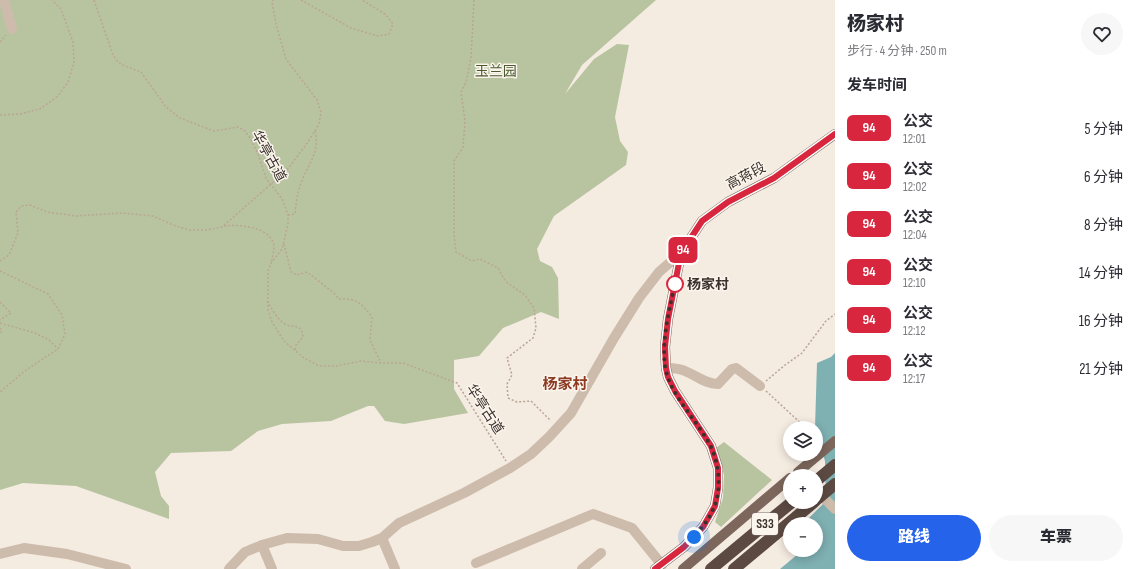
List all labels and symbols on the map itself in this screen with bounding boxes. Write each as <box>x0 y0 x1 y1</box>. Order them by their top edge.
park label: 玉兰园 <box>475 63 517 80</box>
street label: 华亭古道 <box>248 127 290 185</box>
street label: 高蒋段 <box>723 159 769 193</box>
line badge: 94 <box>665 237 701 263</box>
marker: 杨家村 <box>666 275 684 293</box>
place label: 杨家村 <box>687 276 729 293</box>
district label: 杨家村 <box>542 375 588 394</box>
street label: 华亭古道 <box>463 381 507 437</box>
road number: S33 <box>752 513 778 535</box>
your location <box>684 527 704 547</box>

